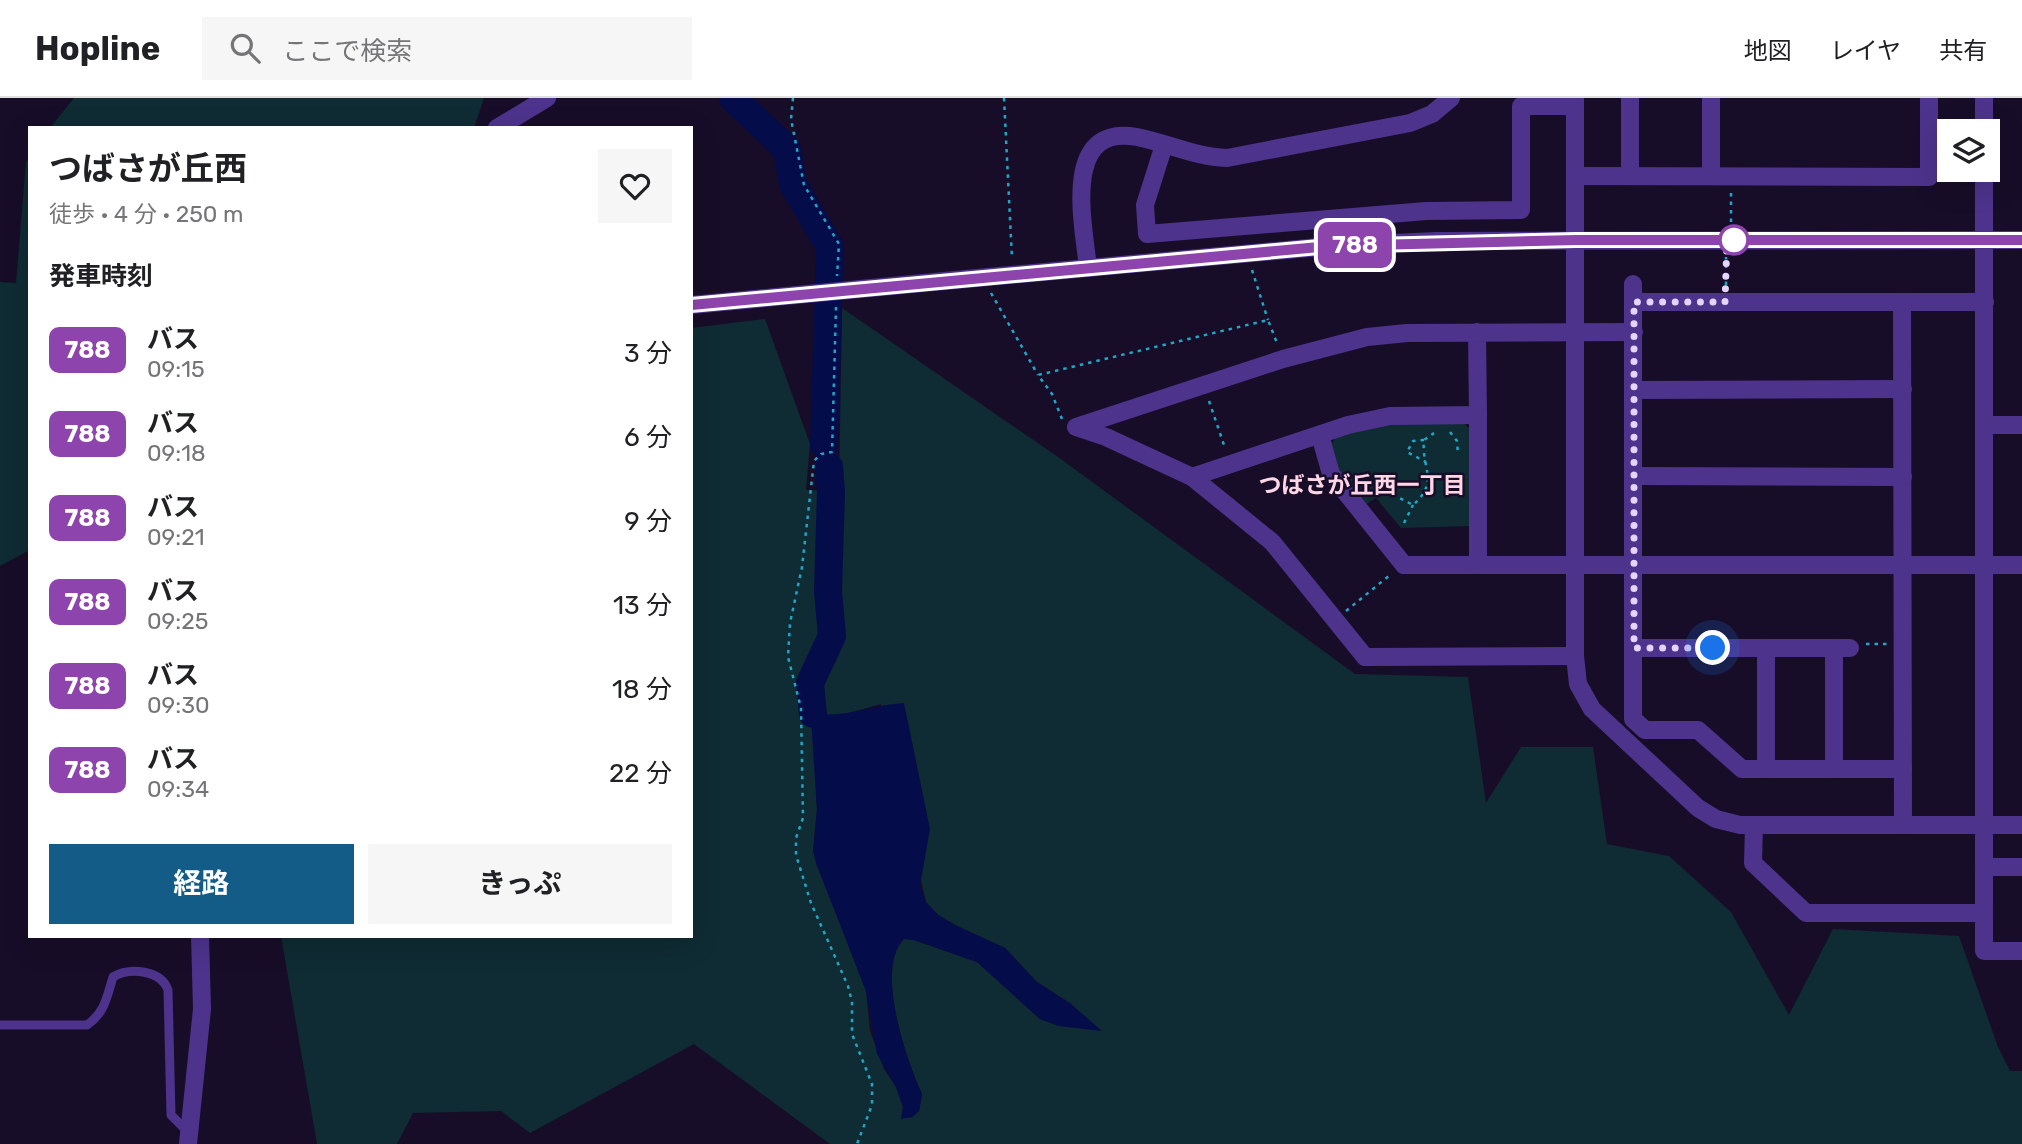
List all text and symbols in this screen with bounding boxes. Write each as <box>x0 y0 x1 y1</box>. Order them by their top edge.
search box <box>202 17 692 80</box>
text: Hopline <box>35 29 160 68</box>
icon: search <box>226 29 264 67</box>
text: ここで検索 <box>282 36 412 67</box>
text: 地図 <box>1744 37 1792 65</box>
text: レイヤ <box>1830 37 1901 65</box>
text: 共有 <box>1939 37 1987 65</box>
map controls <box>1937 119 2000 182</box>
button: layers <box>1937 119 2000 182</box>
text: つばさが丘西 <box>49 149 247 188</box>
button: heart <box>598 149 672 223</box>
text: 徒歩 · 4 分 · 250 m <box>49 200 244 228</box>
line badge: 788 <box>1315 222 1395 268</box>
unlabelled marker <box>1719 225 1749 255</box>
text: 788 <box>1332 231 1378 259</box>
text: 発車時刻 <box>49 261 153 292</box>
text: バス <box>147 324 199 355</box>
text: 788 <box>64 336 111 364</box>
text: 3 分 <box>624 338 672 369</box>
text: 09:15 <box>147 355 205 383</box>
text: バス <box>147 408 199 439</box>
text: 788 <box>64 420 111 448</box>
text: 6 分 <box>624 422 672 453</box>
text: 09:18 <box>147 439 206 467</box>
district label: つばさが丘西一丁目 <box>1259 471 1466 499</box>
text: バス <box>147 492 199 523</box>
text: 788 <box>64 504 111 532</box>
text: 9 分 <box>624 506 672 537</box>
text: 09:21 <box>147 523 204 551</box>
text: バス <box>147 576 199 607</box>
text: 788 <box>64 588 111 616</box>
text: 13 分 <box>613 590 672 621</box>
text: 09:25 <box>147 607 208 635</box>
your location <box>1695 630 1730 665</box>
text: バス <box>147 660 199 691</box>
text: 788 <box>64 672 111 700</box>
text: 18 分 <box>612 674 672 705</box>
text: 09:30 <box>147 691 210 719</box>
text: バス <box>147 744 199 775</box>
text: 788 <box>64 756 111 784</box>
text: 22 分 <box>609 758 672 789</box>
text: 09:34 <box>147 775 209 803</box>
button: 経路 <box>49 844 354 924</box>
button: きっぷ <box>368 844 672 924</box>

